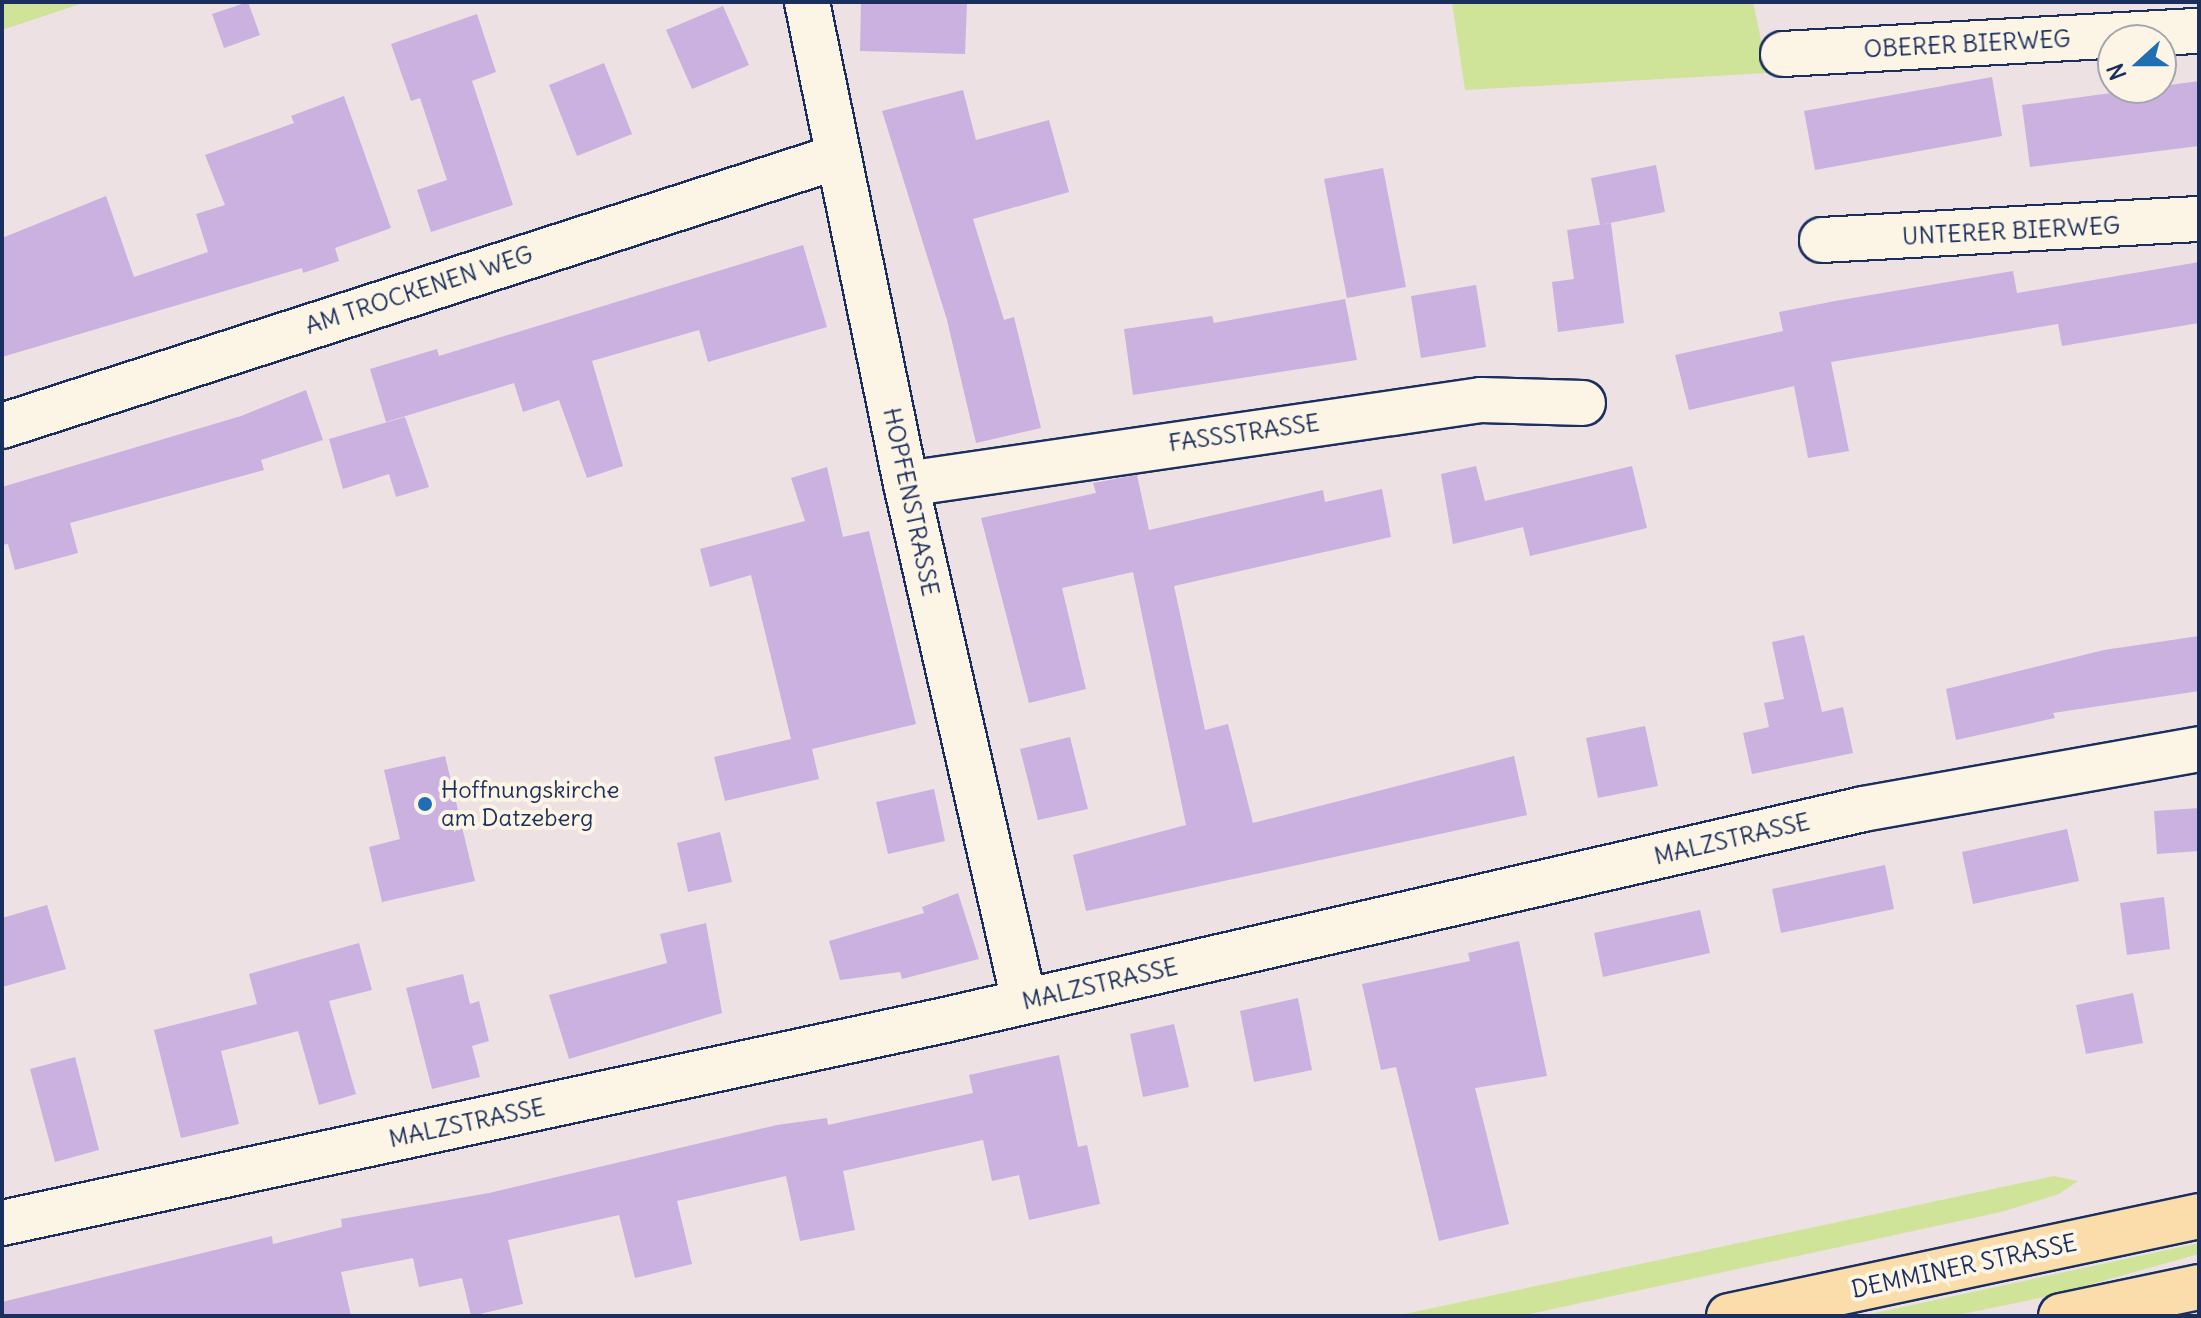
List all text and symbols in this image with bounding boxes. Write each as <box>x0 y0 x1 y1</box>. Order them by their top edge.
street label: OBERER BIERWEG <box>1863 24 2071 64</box>
north arrow <box>2097 24 2177 104</box>
text: N <box>2101 60 2132 84</box>
street label: UNTERER BIERWEG <box>1901 211 2121 251</box>
street label: AM TROCKENEN WEG <box>302 240 536 340</box>
street label: HOPFENSTRASSE <box>877 405 945 599</box>
street label: FASSSTRASSE <box>1167 408 1321 458</box>
place label: Hoffnungskirche am Datzeberg <box>441 776 619 832</box>
marker: Hoffnungskirche am Datzeberg <box>416 795 434 813</box>
street label: MALZSTRASSE <box>1651 807 1813 871</box>
street label: MALZSTRASSE <box>1019 952 1181 1016</box>
street label: MALZSTRASSE <box>386 1092 548 1154</box>
street label: DEMMINER STRASSE <box>1849 1228 2079 1304</box>

